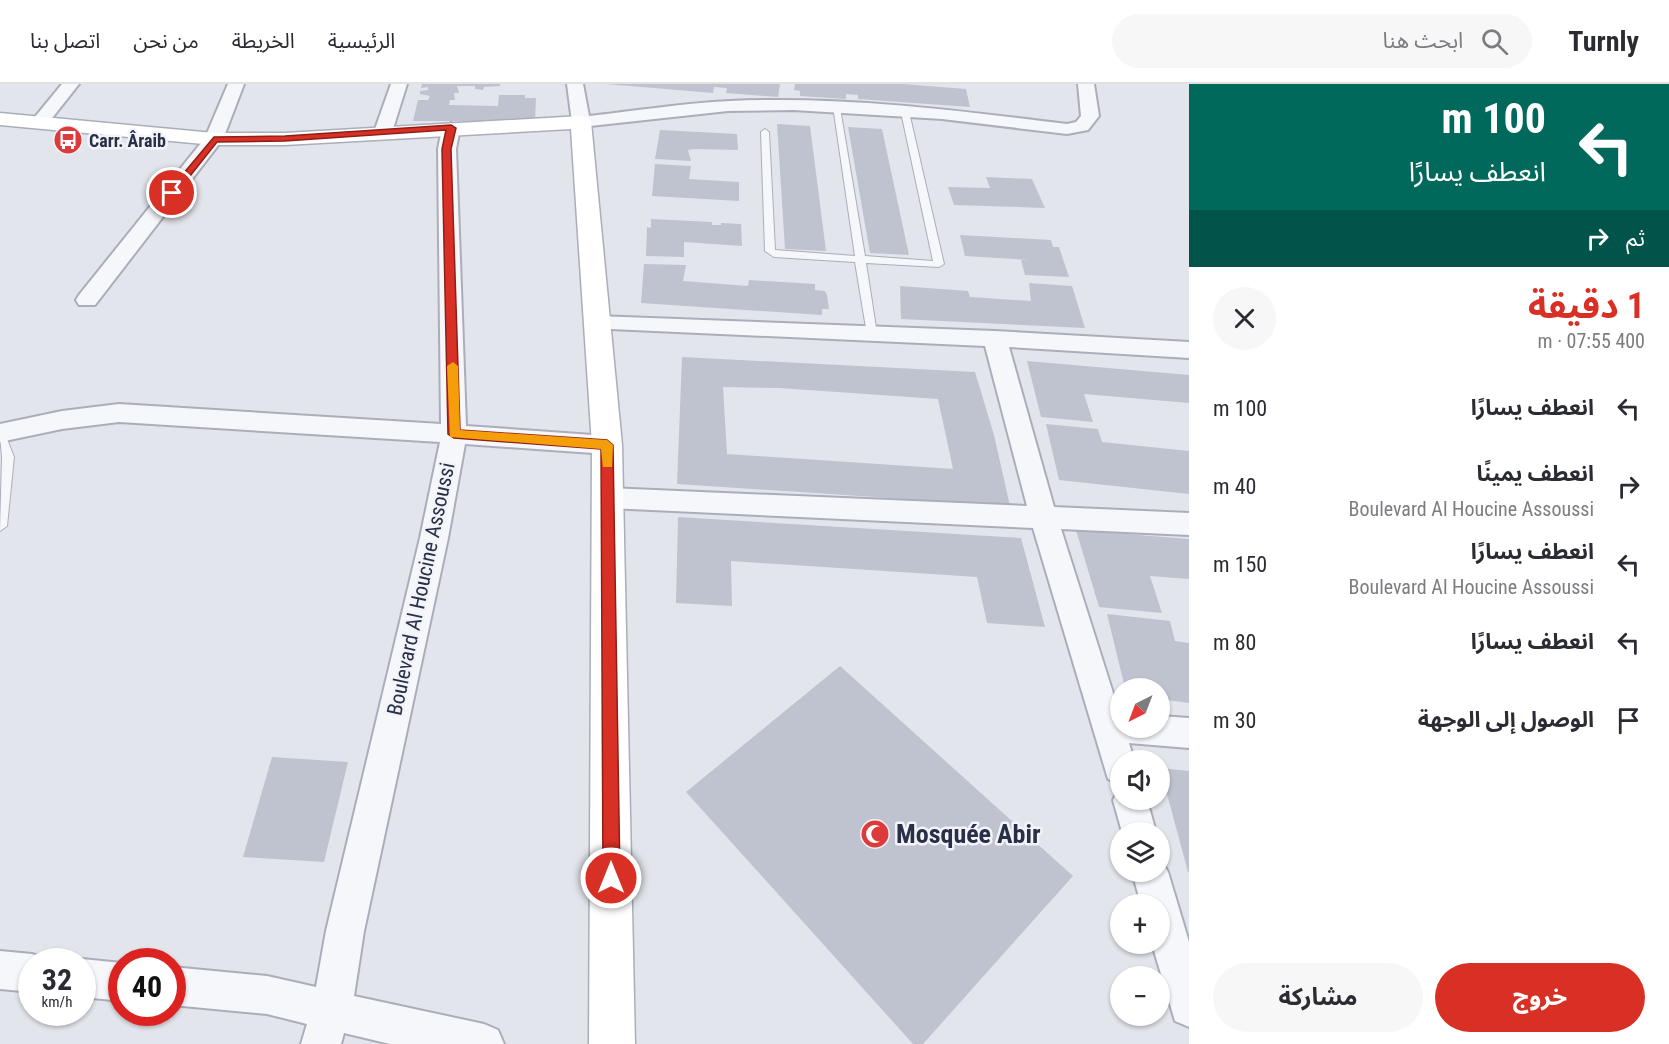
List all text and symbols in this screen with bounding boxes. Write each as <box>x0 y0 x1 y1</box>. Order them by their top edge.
search box <box>1112 14 1532 68</box>
icon: search <box>1478 25 1511 58</box>
text: Turnly <box>1568 25 1639 58</box>
text: ابحث هنا <box>1383 28 1463 53</box>
text: اتصل بنا <box>30 29 100 53</box>
text: من نحن <box>133 29 199 53</box>
text: الخريطة <box>232 29 295 53</box>
text: الرئيسية <box>328 29 395 53</box>
text: 100 m <box>1441 94 1546 143</box>
icon: left <box>1567 108 1645 186</box>
bus stop icon: Carr. Âraib <box>52 124 84 156</box>
place label: Carr. Âraib <box>89 130 166 151</box>
text: انعطف يسارًا <box>1409 156 1546 188</box>
pin <box>146 167 197 218</box>
icon: arrive <box>155 176 188 209</box>
icon: right <box>1581 222 1614 255</box>
text: ثم <box>1626 226 1645 251</box>
text: 1 دقيقة <box>1528 285 1645 327</box>
button: close <box>1213 287 1276 350</box>
text: 400 m · 07:55 <box>1538 329 1645 353</box>
icon: left <box>1612 392 1645 425</box>
text: انعطف يسارًا <box>1471 395 1594 420</box>
text: 100 m <box>1213 396 1267 421</box>
street label: Boulevard Al Houcine Assoussi <box>382 460 460 718</box>
text: انعطف يمينًا <box>1476 461 1594 486</box>
icon: right <box>1612 470 1645 503</box>
text: 40 m <box>1213 474 1256 499</box>
text: Boulevard Al Houcine Assoussi <box>1349 497 1594 521</box>
text: انعطف يسارًا <box>1471 539 1594 564</box>
icon: left <box>1612 548 1645 581</box>
text: 150 m <box>1213 552 1267 577</box>
text: Boulevard Al Houcine Assoussi <box>1349 575 1594 599</box>
icon: left <box>1612 626 1645 659</box>
text: انعطف يسارًا <box>1471 629 1594 654</box>
text: 80 m <box>1213 630 1256 655</box>
north arrow <box>1110 678 1170 738</box>
map controls <box>1110 678 1170 1026</box>
icon: arrive <box>1612 704 1645 737</box>
text: الوصول إلى الوجهة <box>1418 707 1594 732</box>
text: 30 m <box>1213 708 1256 733</box>
button: sound <box>1110 750 1170 810</box>
mosque icon: Mosquée Abir <box>859 818 891 850</box>
place label: Mosquée Abir <box>896 819 1041 849</box>
button: layers <box>1110 822 1170 882</box>
position arrow <box>579 846 643 910</box>
button: + <box>1110 894 1170 954</box>
speed limit sign: 40 <box>108 948 186 1026</box>
text: 32 <box>42 962 72 997</box>
button: مشاركة <box>1213 963 1423 1032</box>
button: خروج <box>1435 963 1645 1032</box>
button: − <box>1110 966 1170 1026</box>
text: km/h <box>42 993 72 1011</box>

